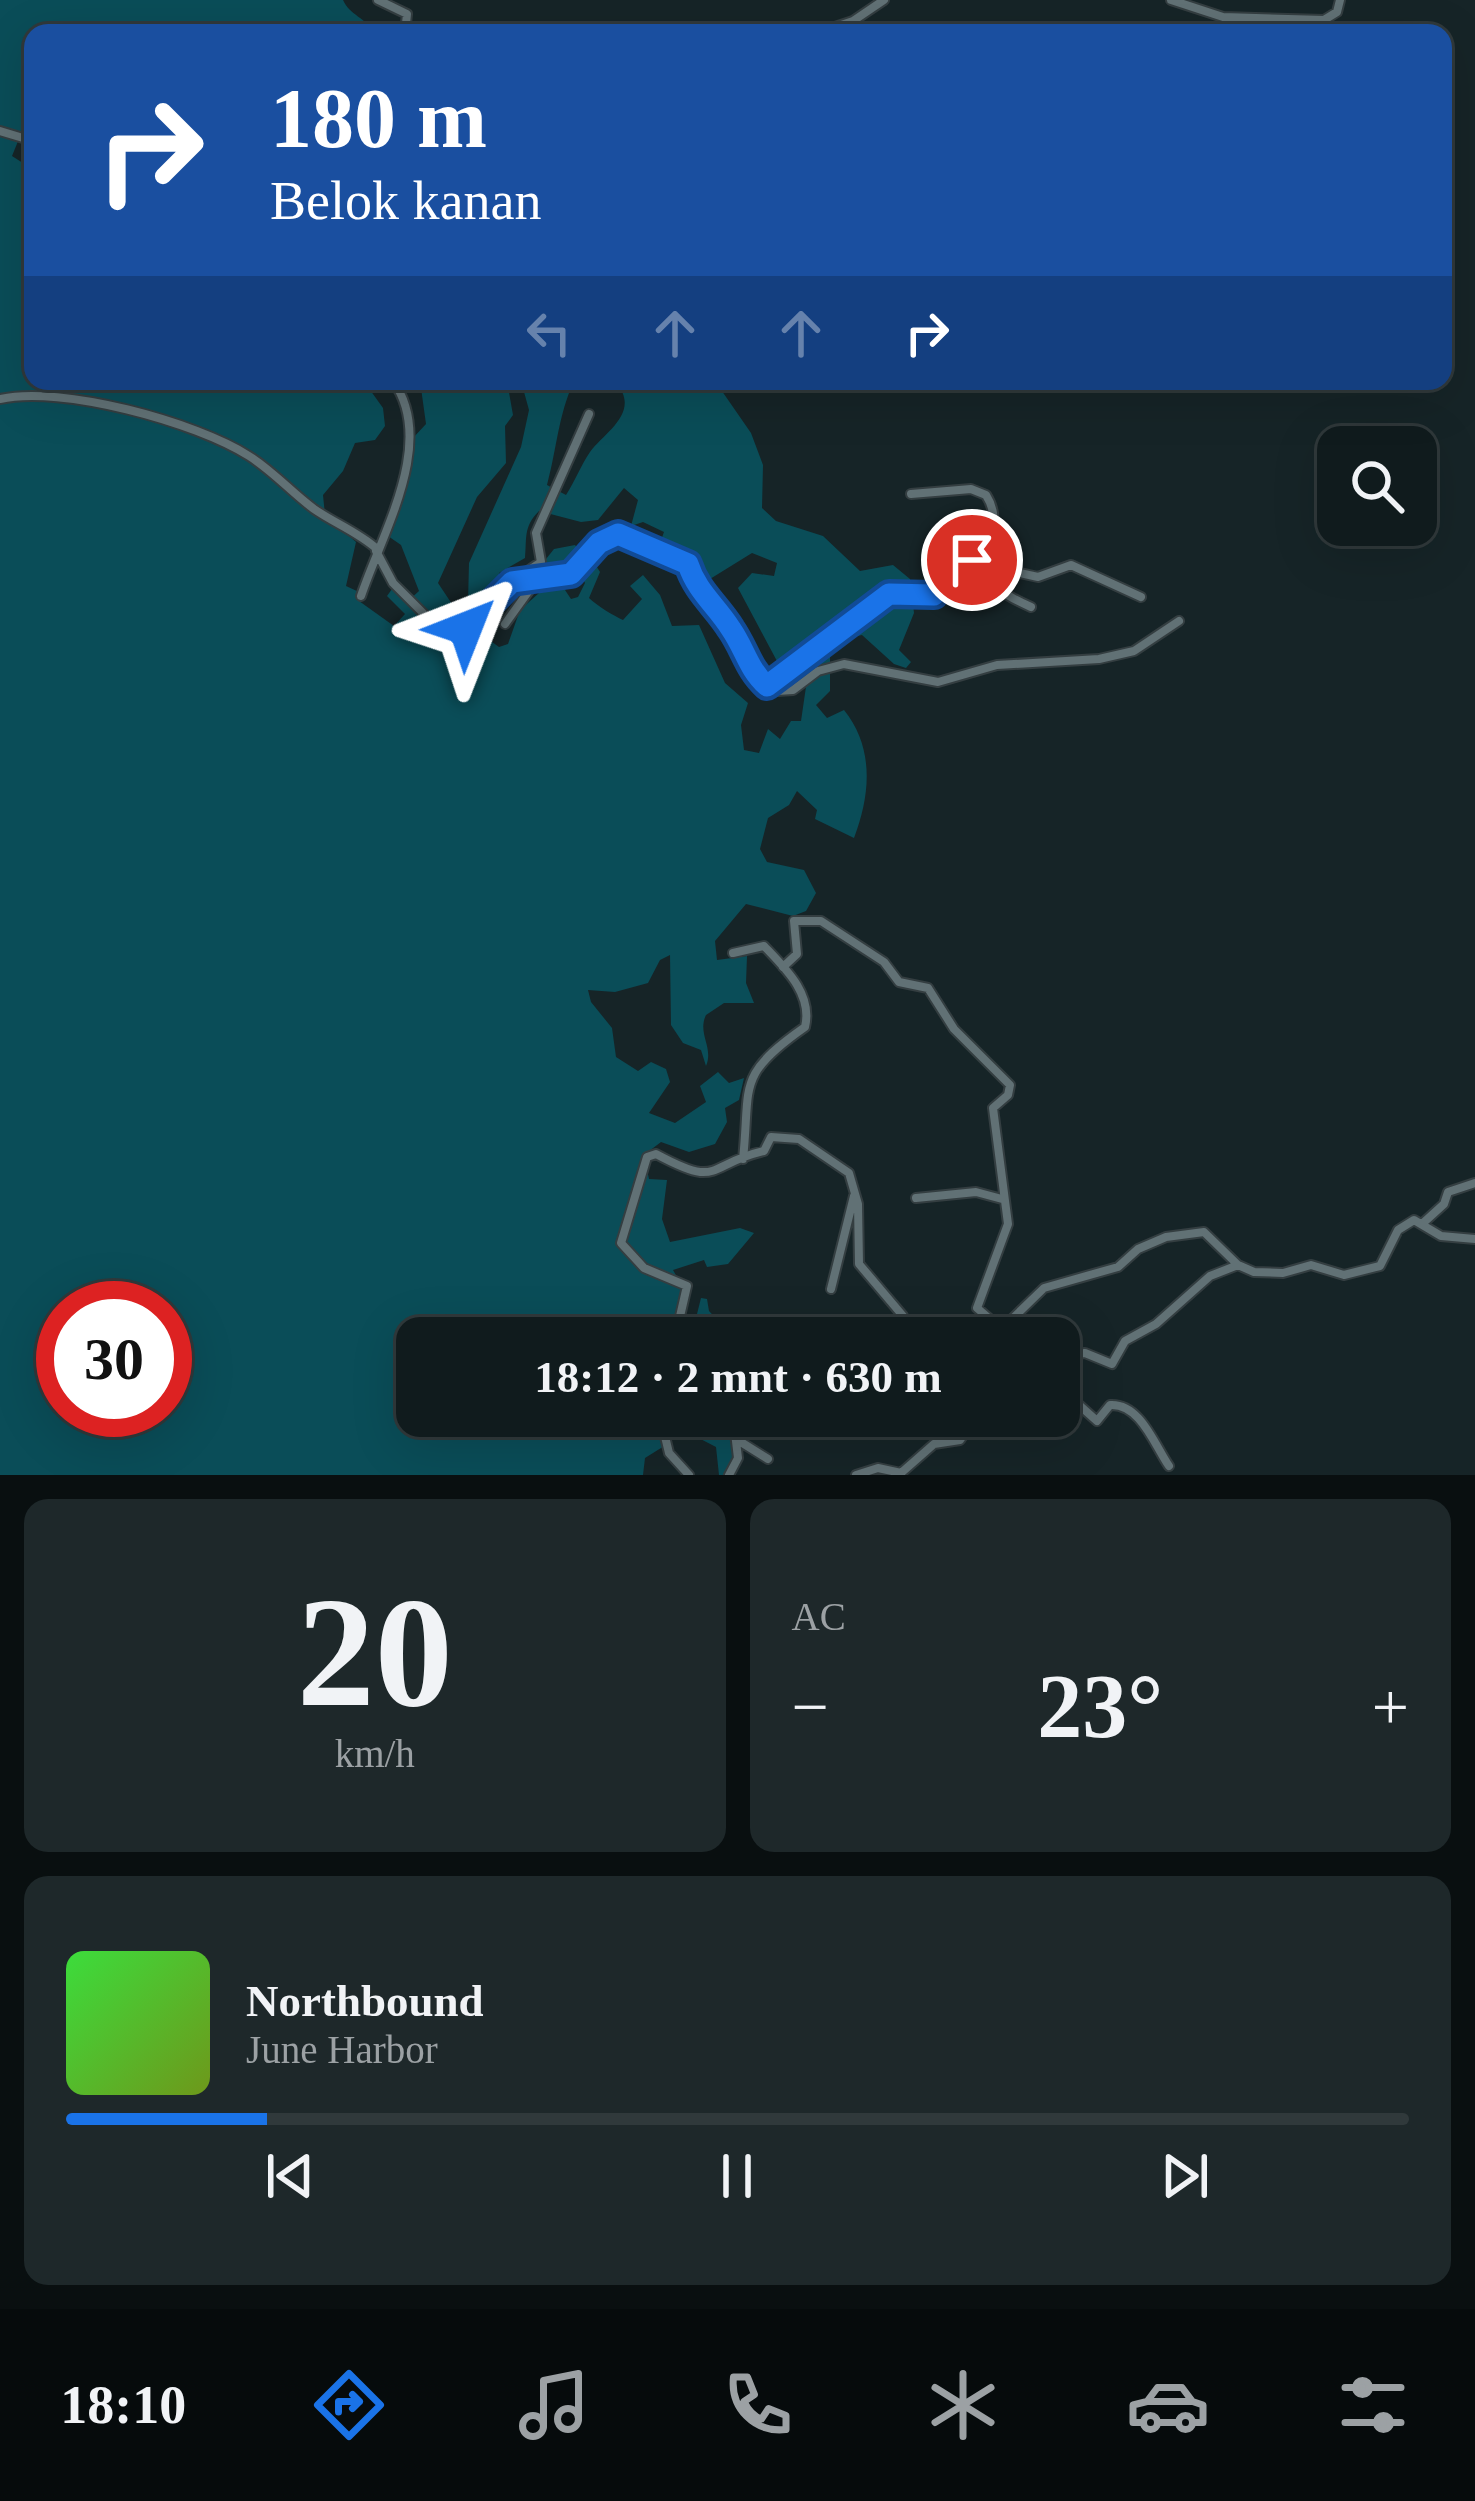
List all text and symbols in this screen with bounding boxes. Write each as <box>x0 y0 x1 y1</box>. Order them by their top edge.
icon: right <box>72 72 228 228</box>
text: 180 m <box>270 72 487 165</box>
text: Belok kanan <box>270 171 541 231</box>
icon: left <box>516 300 582 366</box>
icon: ahead <box>642 300 708 366</box>
icon: ahead <box>768 300 834 366</box>
icon: right <box>894 300 960 366</box>
map controls <box>1317 426 1437 546</box>
button: search <box>1317 426 1437 546</box>
pin <box>921 509 1023 611</box>
icon: arrive <box>939 527 1005 593</box>
position arrow <box>403 565 529 691</box>
speed limit sign: 30 <box>36 1281 192 1437</box>
text: 18:12 · 2 mnt · 630 m <box>534 1352 942 1402</box>
text: 20 <box>297 1566 453 1739</box>
text: AC <box>792 1595 846 1638</box>
text: 23° <box>1037 1657 1163 1756</box>
text: − <box>792 1670 829 1743</box>
text: + <box>1372 1670 1409 1743</box>
text: km/h <box>335 1732 415 1775</box>
text: Northbound <box>246 1976 484 2026</box>
text: June Harbor <box>246 2028 438 2071</box>
icon: previous <box>257 2143 323 2209</box>
icon: pause <box>704 2143 770 2209</box>
icon: next <box>1152 2143 1218 2209</box>
icon: directions <box>307 2363 391 2447</box>
icon: music <box>512 2363 596 2447</box>
icon: phone <box>716 2363 800 2447</box>
icon: climate <box>921 2363 1005 2447</box>
icon: car <box>1126 2363 1210 2447</box>
icon: filters <box>1331 2363 1415 2447</box>
text: 18:10 <box>60 2375 186 2435</box>

